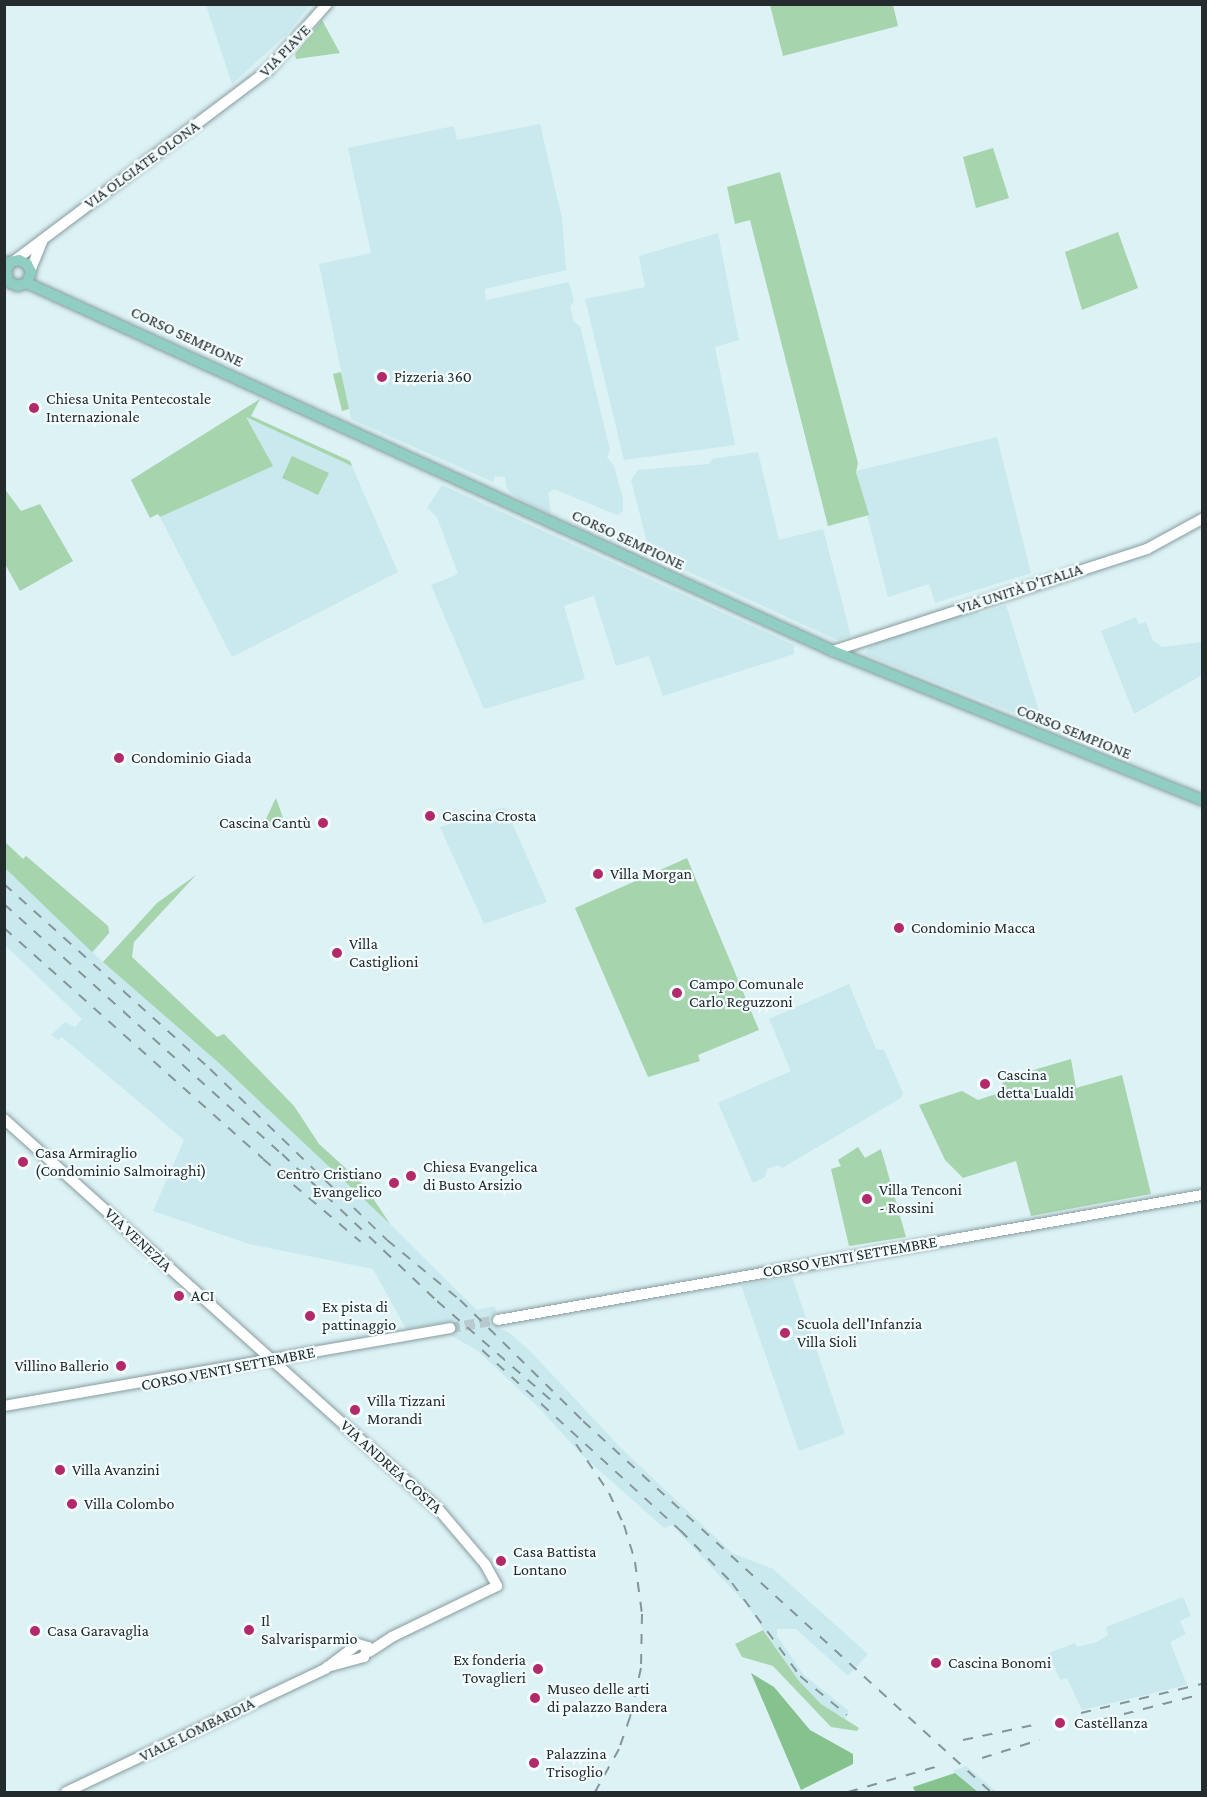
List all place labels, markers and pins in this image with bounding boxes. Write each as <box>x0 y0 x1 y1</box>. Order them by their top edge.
place label: Pizzeria 360 <box>394 367 472 387</box>
marker: Pizzeria 360 <box>375 370 389 384</box>
place label: Chiesa Unita Pentecostale Internazionale <box>46 389 211 427</box>
marker: Chiesa Unita Pentecostale Internazionale <box>27 401 41 415</box>
place label: Condominio Giada <box>131 748 252 768</box>
marker: Condominio Giada <box>112 751 126 765</box>
place label: Cascina Crosta <box>442 806 536 826</box>
marker: Cascina Crosta <box>423 809 437 823</box>
place label: Cascina Cantù <box>219 813 311 833</box>
marker: Cascina Cantù <box>316 816 330 830</box>
place label: Villa Morgan <box>610 864 692 884</box>
marker: Villa Morgan <box>591 867 605 881</box>
place label: Condominio Macca <box>911 918 1035 938</box>
marker: Condominio Macca <box>892 921 906 935</box>
place label: Villa Castiglioni <box>349 934 418 972</box>
marker: Villa Castiglioni <box>330 946 344 960</box>
place label: Campo Comunale Carlo Reguzzoni <box>689 974 804 1012</box>
marker: Campo Comunale Carlo Reguzzoni <box>670 986 684 1000</box>
place label: Cascina detta Lualdi <box>997 1065 1074 1103</box>
marker: Cascina detta Lualdi <box>978 1077 992 1091</box>
place label: Casa Armiraglio (Condominio Salmoiraghi) <box>35 1143 206 1181</box>
marker: Casa Armiraglio (Condominio Salmoiraghi) <box>16 1155 30 1169</box>
place label: Chiesa Evangelica di Busto Arsizio <box>423 1157 538 1195</box>
place label: Centro Cristiano Evangelico <box>276 1164 382 1202</box>
marker: Chiesa Evangelica di Busto Arsizio <box>404 1169 418 1183</box>
marker: Centro Cristiano Evangelico <box>387 1176 401 1190</box>
place label: Villa Tenconi - Rossini <box>879 1180 962 1218</box>
marker: Villa Tenconi - Rossini <box>860 1192 874 1206</box>
place label: ACI <box>191 1286 214 1306</box>
marker: ACI <box>172 1289 186 1303</box>
place label: Ex pista di pattinaggio <box>322 1297 396 1335</box>
marker: Ex pista di pattinaggio <box>303 1309 317 1323</box>
place label: Scuola dell'Infanzia Villa Sioli <box>797 1314 922 1352</box>
marker: Scuola dell'Infanzia Villa Sioli <box>778 1326 792 1340</box>
place label: Villino Ballerio <box>14 1356 109 1376</box>
marker: Villino Ballerio <box>114 1359 128 1373</box>
place label: Villa Tizzani Morandi <box>367 1391 446 1429</box>
marker: Villa Tizzani Morandi <box>348 1403 362 1417</box>
place label: Villa Avanzini <box>72 1460 160 1480</box>
marker: Villa Avanzini <box>53 1463 67 1477</box>
place label: Villa Colombo <box>84 1494 174 1514</box>
marker: Villa Colombo <box>65 1497 79 1511</box>
place label: Casa Battista Lontano <box>513 1542 596 1580</box>
marker: Casa Battista Lontano <box>494 1554 508 1568</box>
place label: Il Salvarisparmio <box>261 1611 357 1649</box>
place label: Casa Garavaglia <box>47 1621 149 1641</box>
marker: Il Salvarisparmio <box>242 1623 256 1637</box>
marker: Casa Garavaglia <box>28 1624 42 1638</box>
place label: Ex fonderia Tovaglieri <box>453 1650 526 1688</box>
place label: Cascina Bonomi <box>948 1653 1051 1673</box>
marker: Cascina Bonomi <box>929 1656 943 1670</box>
marker: Ex fonderia Tovaglieri <box>531 1662 545 1676</box>
place label: Museo delle arti di palazzo Bandera <box>547 1679 668 1717</box>
marker: Museo delle arti di palazzo Bandera <box>528 1691 542 1705</box>
place label: Castellanza <box>1074 1713 1148 1733</box>
marker: Castellanza <box>1051 1714 1069 1732</box>
place label: Palazzina Trisoglio <box>546 1744 607 1782</box>
marker: Palazzina Trisoglio <box>527 1756 541 1770</box>

